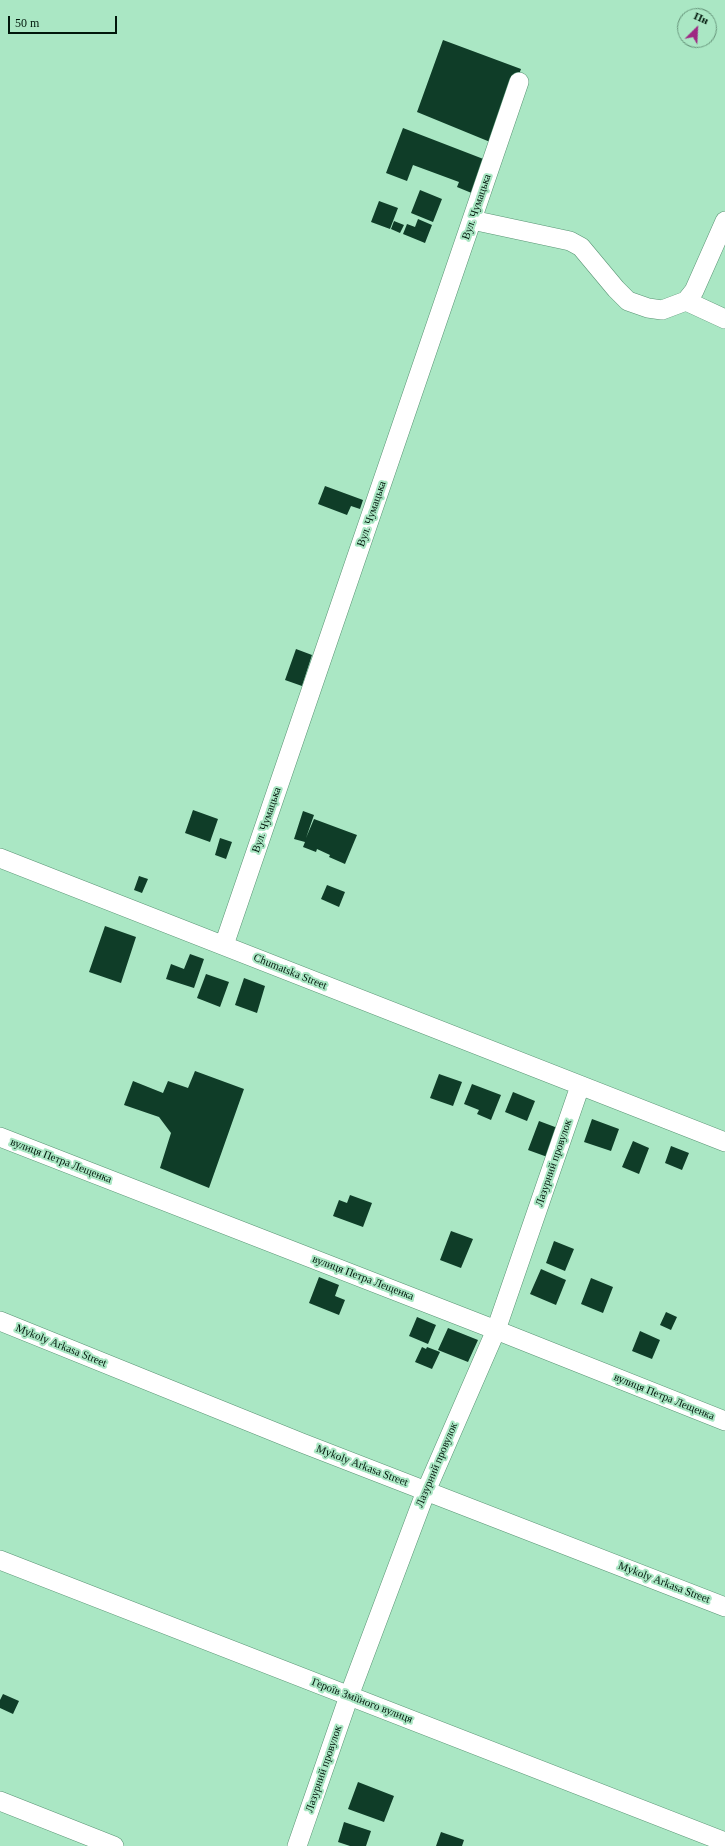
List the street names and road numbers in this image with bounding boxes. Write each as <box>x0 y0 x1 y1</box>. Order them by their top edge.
street label: Вул. Чумацька <box>460 172 494 242</box>
street label: Вул. Чумацька <box>355 479 389 549</box>
street label: Вул. Чумацька <box>250 785 284 855</box>
street label: Chumatska Street <box>251 951 329 993</box>
street label: Лазурний провулок <box>533 1118 575 1208</box>
street label: вулиця Петра Лещенка <box>9 1136 113 1186</box>
street label: вулиця Петра Лещенка <box>311 1253 415 1303</box>
street label: Mykoly Arkasa Street <box>13 1322 109 1370</box>
street label: вулиця Петра Лещенка <box>612 1371 716 1423</box>
street label: Лазурний провулок <box>413 1421 461 1509</box>
street label: Mykoly Arkasa Street <box>314 1442 410 1490</box>
street label: Mykoly Arkasa Street <box>616 1559 712 1607</box>
street label: Героїв Зміїного вулиця <box>310 1676 414 1726</box>
street label: Лазурний провулок <box>303 1724 345 1814</box>

